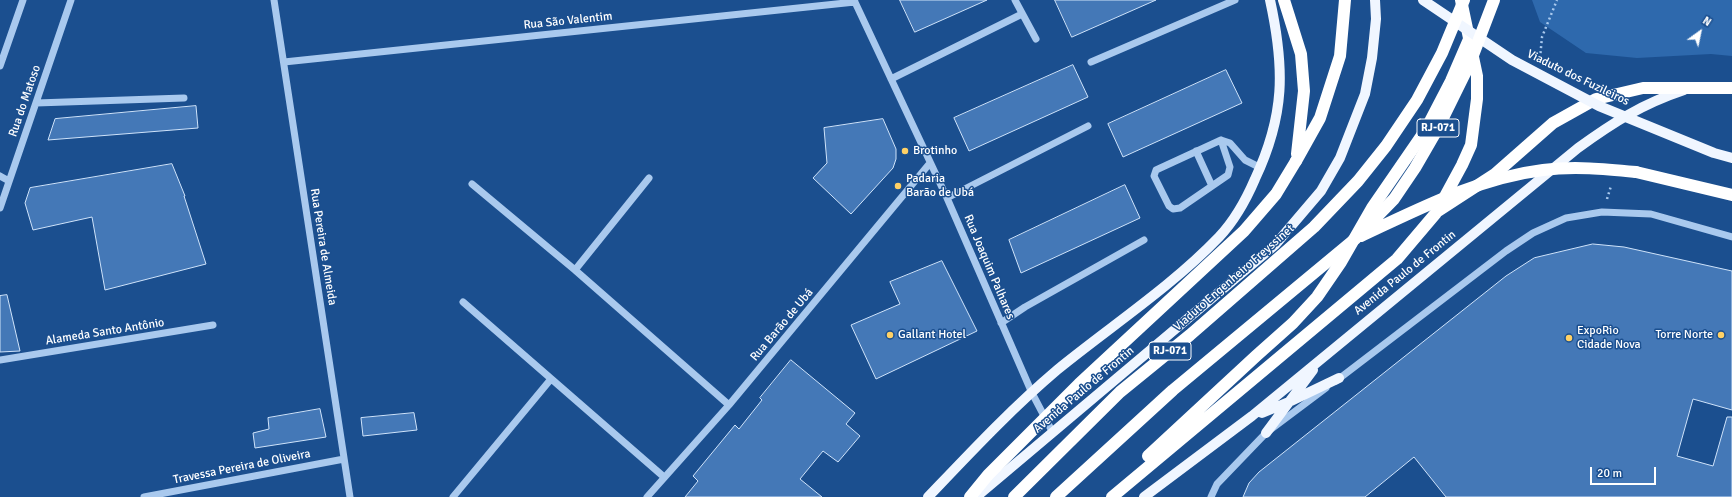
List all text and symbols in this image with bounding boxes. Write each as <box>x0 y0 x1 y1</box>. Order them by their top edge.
street label: Rua São Valentim <box>523 9 613 33</box>
north arrow <box>1680 12 1720 52</box>
text: N <box>1700 14 1714 29</box>
street label: Viaduto dos Fuzileiros <box>1525 47 1631 109</box>
street label: Rua do Matoso <box>6 63 44 139</box>
road number: RJ-071 <box>1417 119 1459 137</box>
place label: Brotinho <box>913 144 957 158</box>
marker: Brotinho <box>900 146 910 156</box>
place label: Padaria Barão de Ubá <box>906 172 974 200</box>
marker: Padaria Barão de Ubá <box>893 181 903 191</box>
street label: Rua Pereira de Almeida <box>307 187 339 307</box>
street label: Rua Joaquim Palhares <box>960 212 1018 322</box>
street label: Viaduto Engenheiro Freyssinet <box>1171 222 1297 334</box>
street label: Avenida Paulo de Frontin <box>1351 227 1459 319</box>
street label: Rua Barão de Ubá <box>747 286 817 364</box>
street label: Alameda Santo Antônio <box>45 316 165 348</box>
place label: ExpoRio Cidade Nova <box>1577 324 1641 352</box>
place label: Gallant Hotel <box>898 328 966 342</box>
place label: Torre Norte <box>1655 328 1713 342</box>
marker: Gallant Hotel <box>885 330 895 340</box>
marker: Torre Norte <box>1716 330 1726 340</box>
marker: ExpoRio Cidade Nova <box>1564 333 1574 343</box>
road number: RJ-071 <box>1149 342 1191 360</box>
street label: Avenida Paulo de Frontin <box>1031 344 1137 436</box>
street label: Travessa Pereira de Oliveira <box>172 447 312 487</box>
scale bar <box>1592 459 1658 485</box>
text: 20 m <box>1597 466 1622 481</box>

